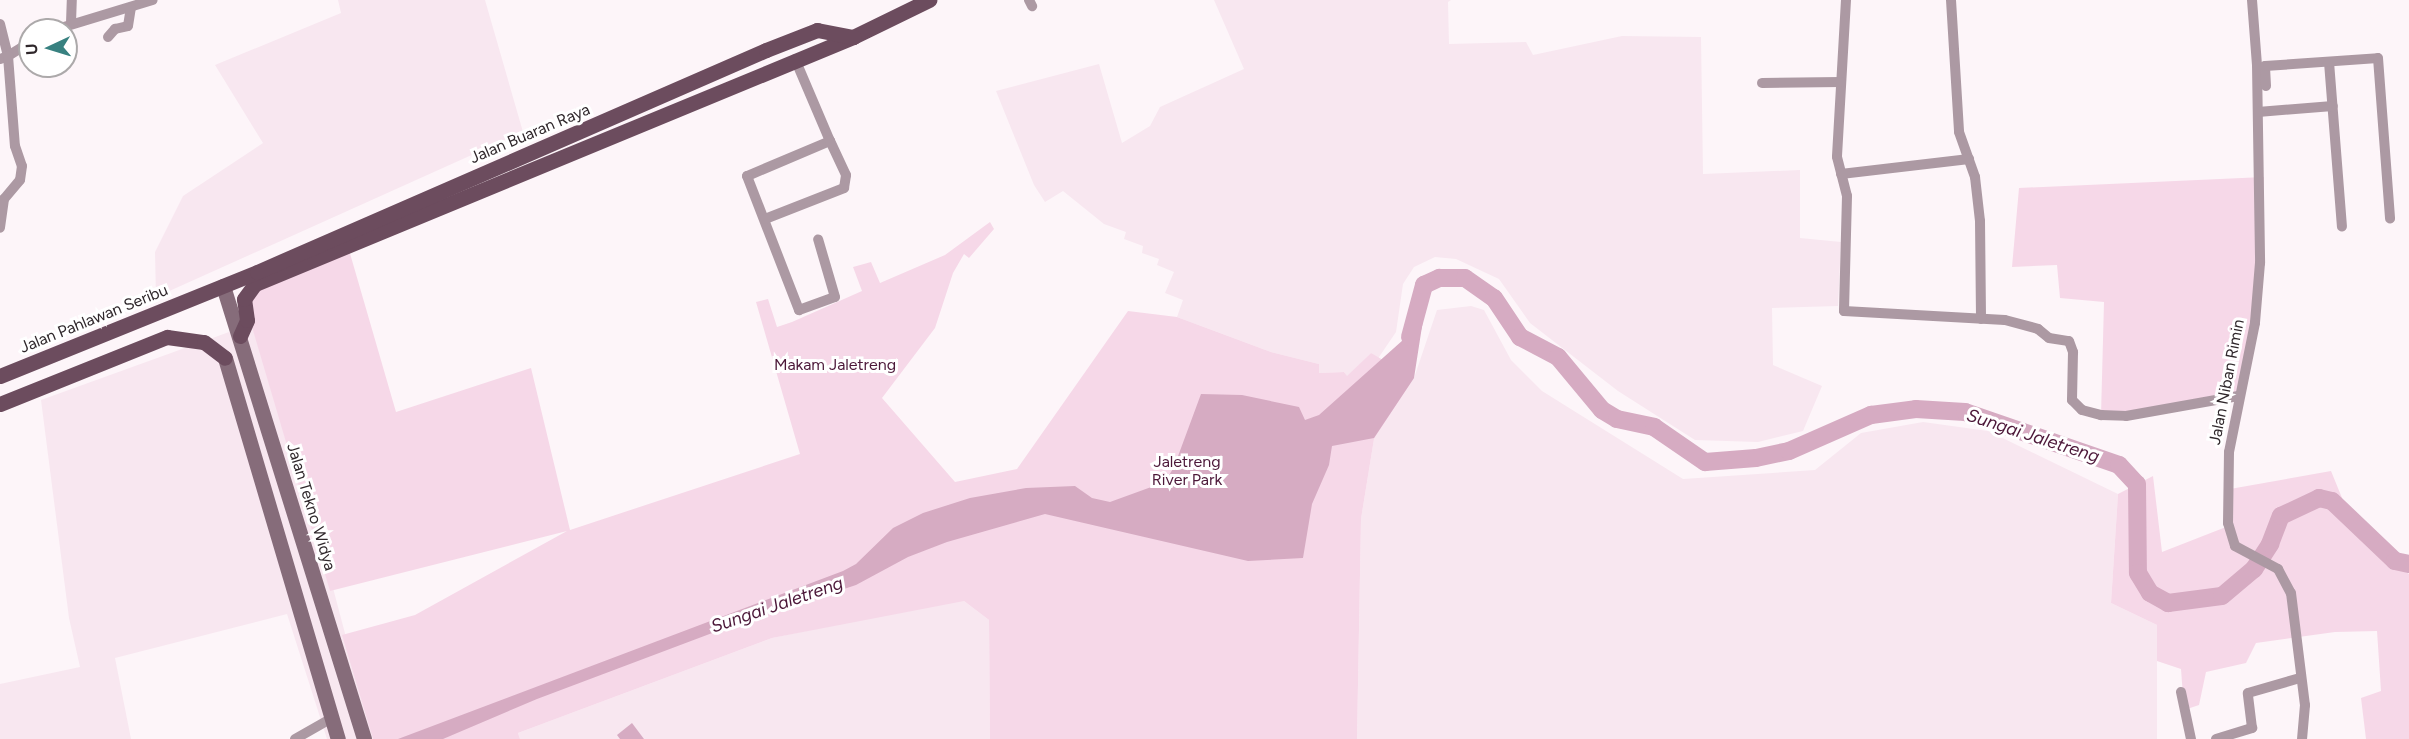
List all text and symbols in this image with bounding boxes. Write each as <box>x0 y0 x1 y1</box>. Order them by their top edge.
north arrow <box>18 18 78 78</box>
text: U <box>22 43 41 55</box>
street label: Jalan Buaran Raya <box>467 100 593 168</box>
street label: Jalan Pahlawan Seribu <box>17 280 171 358</box>
street label: Jalan Niban Rimin <box>2205 318 2249 446</box>
park label: Makam Jaletreng <box>774 355 896 375</box>
water label: Sungai Jaletreng <box>1964 404 2102 468</box>
street label: Jalan Tekno Widya <box>282 441 340 573</box>
park label: Jaletreng River Park <box>1152 452 1222 490</box>
water label: Sungai Jaletreng <box>708 572 846 638</box>

